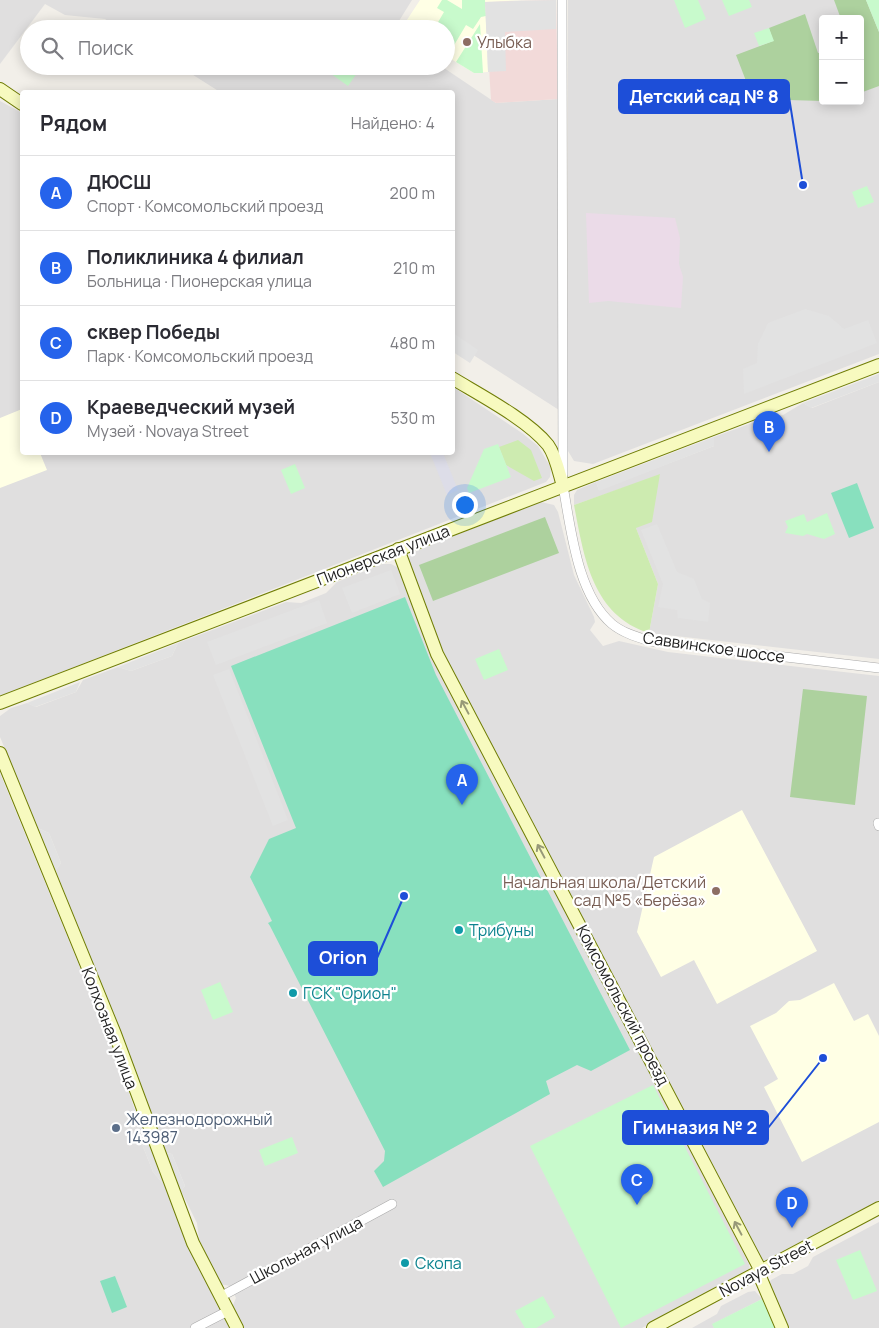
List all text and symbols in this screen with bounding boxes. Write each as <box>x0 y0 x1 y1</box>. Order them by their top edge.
map controls <box>819 15 864 105</box>
button: + <box>819 15 864 60</box>
search box <box>20 20 455 75</box>
place label: Улыбка <box>477 31 532 53</box>
icon: search <box>38 34 66 62</box>
text: Поиск <box>78 35 133 61</box>
marker: Улыбка <box>461 36 473 48</box>
button: − <box>819 60 864 105</box>
callout: Детский сад № 8 <box>619 80 789 113</box>
text: Детский сад № 8 <box>629 84 779 108</box>
text: Рядом <box>40 109 107 137</box>
text: Найдено: 4 <box>351 112 435 134</box>
text: ДЮСШ <box>87 169 151 195</box>
text: A <box>51 182 61 204</box>
text: 200 m <box>390 182 435 204</box>
text: Спорт · Комсомольский проезд <box>87 195 323 217</box>
text: Поликлиника 4 филиал <box>87 244 304 270</box>
text: B <box>51 257 61 279</box>
text: 210 m <box>393 257 435 279</box>
text: Больница · Пионерская улица <box>87 270 312 292</box>
text: сквер Победы <box>87 319 220 345</box>
text: C <box>50 332 62 354</box>
text: 480 m <box>390 332 435 354</box>
text: Парк · Комсомольский проезд <box>87 345 313 367</box>
text: Краеведческий музей <box>87 394 295 420</box>
text: D <box>50 407 62 429</box>
text: 530 m <box>390 407 435 429</box>
pin: B <box>753 411 785 452</box>
text: Музей · Novaya Street <box>87 420 249 442</box>
your location <box>452 492 478 518</box>
street label: Пионерская улица <box>313 519 453 591</box>
street label: Саввинское шоссе <box>642 626 786 668</box>
one-way arrow <box>460 700 470 715</box>
pin: A <box>446 764 478 805</box>
one-way arrow <box>536 844 545 859</box>
place label: Начальная школа/Детский сад №5 «Берёза» <box>503 871 706 911</box>
marker: Начальная школа/Детский сад №5 «Берёза» <box>710 885 722 897</box>
place label: Трибуны <box>469 919 534 941</box>
street label: Комсомольский проезд <box>571 921 675 1089</box>
marker: Трибуны <box>453 924 465 936</box>
callout: Orion <box>309 942 377 975</box>
text: Orion <box>319 945 367 969</box>
street label: Колхозная улица <box>77 964 143 1092</box>
place label: ГСК "Орион" <box>303 982 397 1004</box>
marker: ГСК "Орион" <box>287 987 299 999</box>
place label: Железнодорожный 143987 <box>126 1108 273 1148</box>
callout: Гимназия № 2 <box>623 1111 768 1144</box>
text: Гимназия № 2 <box>633 1115 757 1139</box>
marker: Железнодорожный 143987 <box>110 1122 122 1134</box>
pin: C <box>621 1164 653 1205</box>
pin: D <box>776 1187 808 1228</box>
street label: Школьная улица <box>246 1211 366 1289</box>
one-way arrow <box>733 1220 743 1235</box>
street label: Novaya Street <box>715 1234 817 1302</box>
place label: Скопа <box>415 1252 462 1274</box>
marker: Скопа <box>399 1257 411 1269</box>

